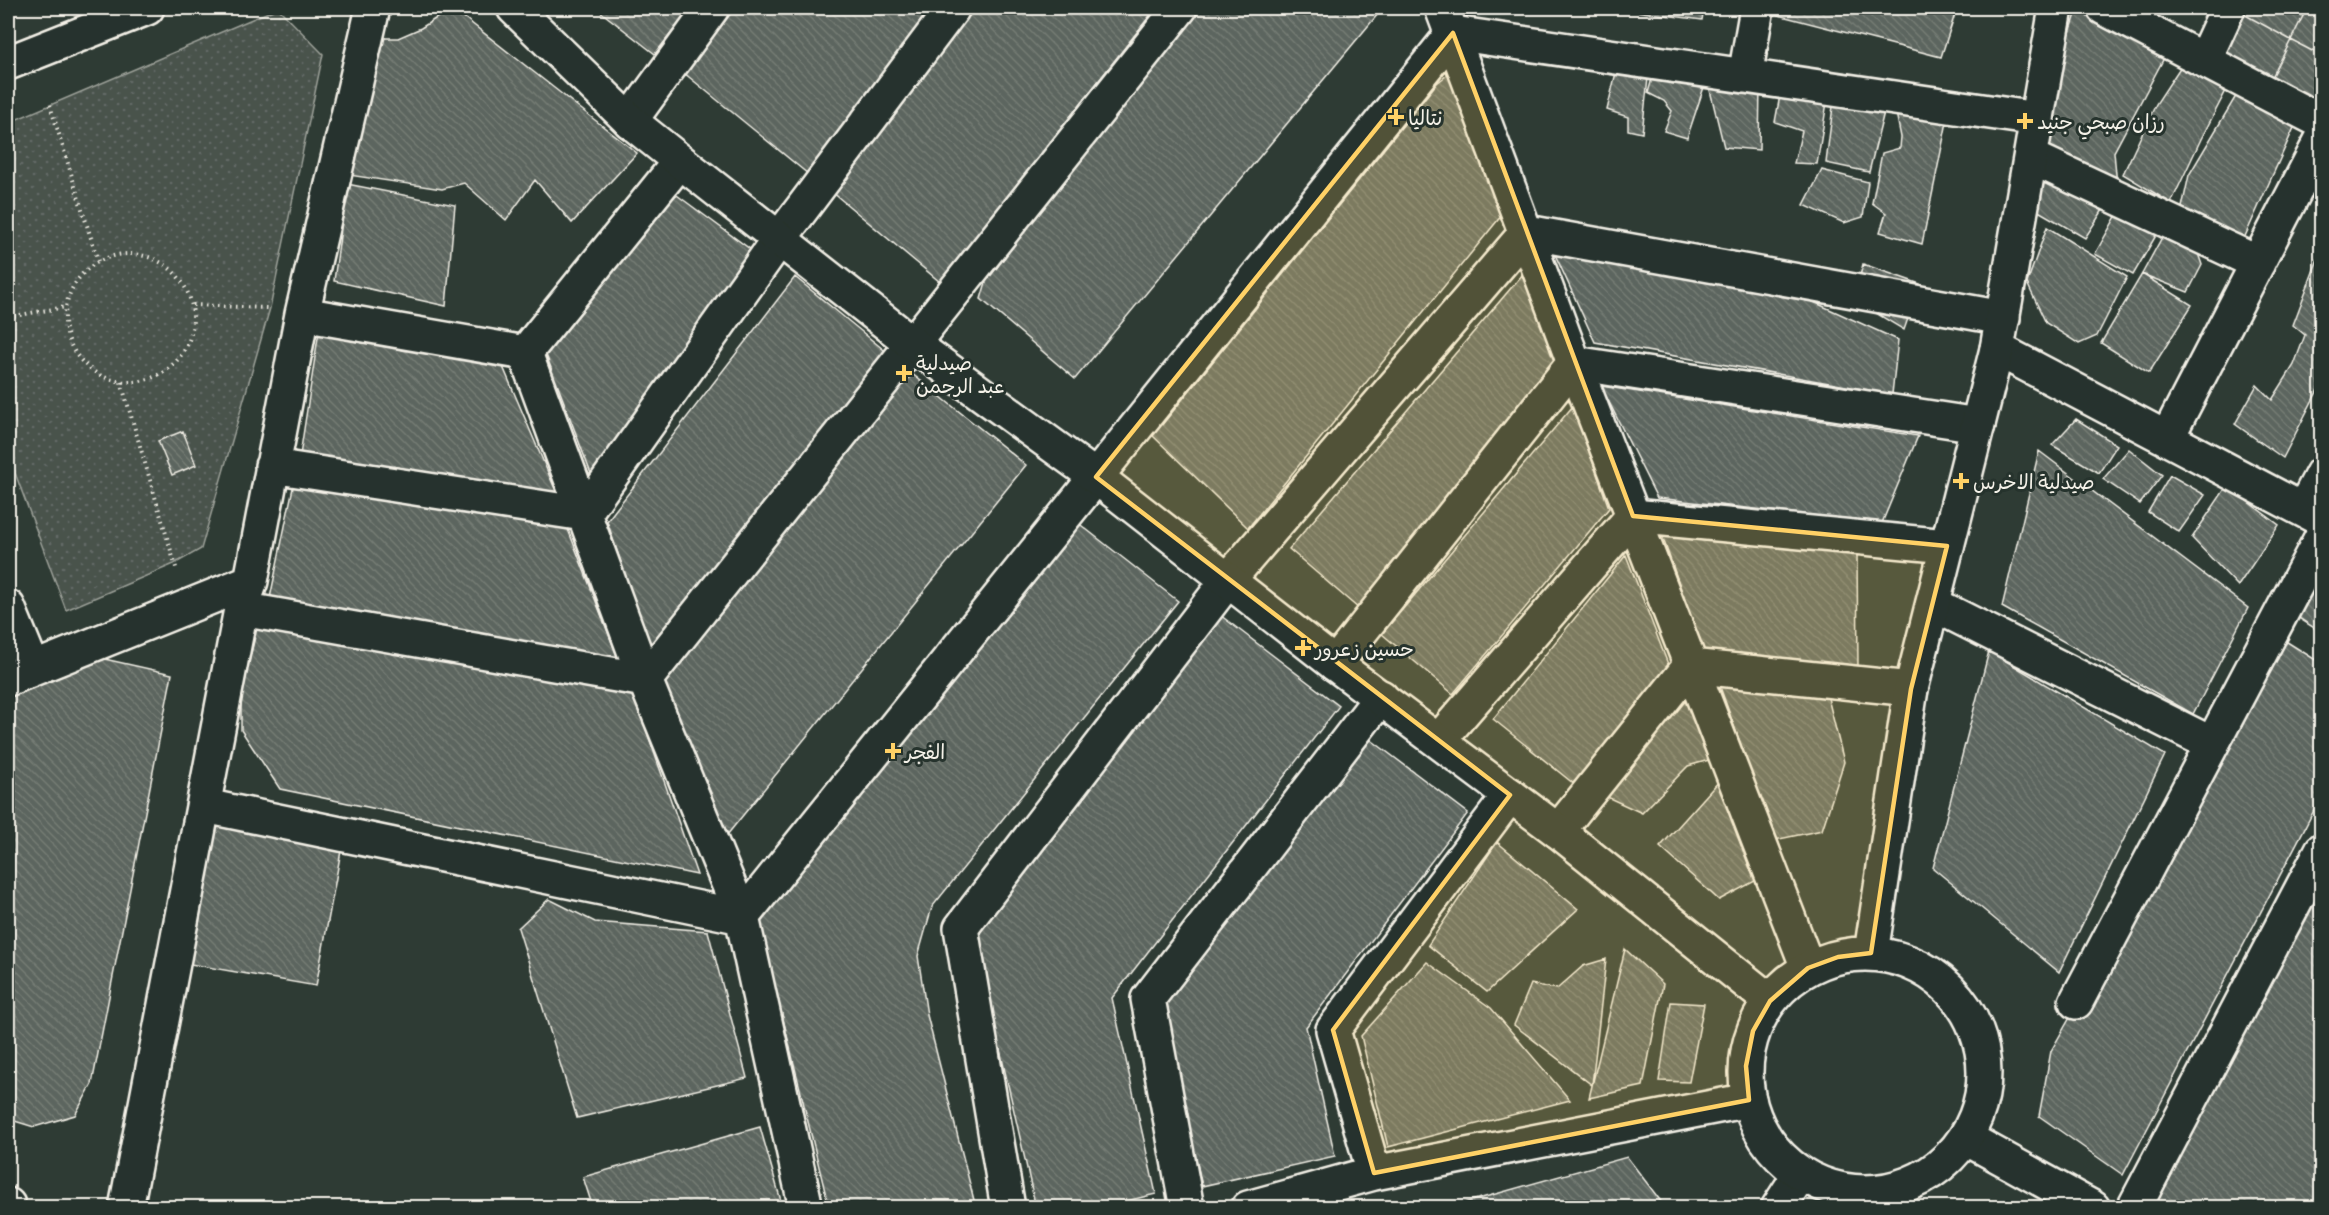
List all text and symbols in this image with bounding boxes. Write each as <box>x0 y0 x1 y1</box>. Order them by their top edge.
place label: نتاليا <box>1408 104 1442 131</box>
place label: رزان صبحي جنيد <box>2037 108 2165 140</box>
marker: نتاليا <box>1389 110 1403 124</box>
marker: رزان صبحي جنيد <box>2018 114 2032 128</box>
place label: صيدلية عبد الرحمن <box>916 349 1005 399</box>
marker: صيدلية عبد الرحمن <box>897 366 911 380</box>
place label: صيدلية الاخرس <box>1973 468 2095 495</box>
marker: صيدلية الاخرس <box>1954 474 1968 488</box>
place label: حسين زعرور <box>1313 635 1414 662</box>
marker: حسين زعرور <box>1296 641 1310 655</box>
place label: الفجر <box>903 738 945 765</box>
marker: الفجر <box>886 744 900 758</box>

